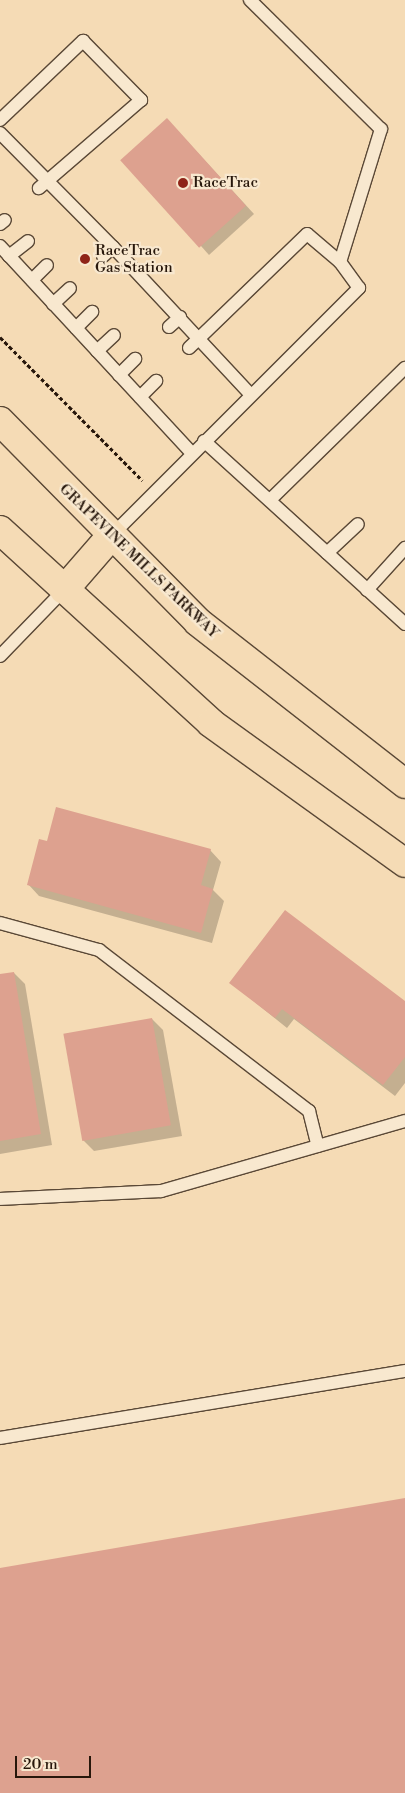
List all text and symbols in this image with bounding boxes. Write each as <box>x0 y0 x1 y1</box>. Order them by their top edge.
place label: RaceTrac <box>193 174 258 192</box>
marker: RaceTrac <box>177 177 189 189</box>
place label: RaceTrac Gas Station <box>95 241 173 276</box>
marker: RaceTrac Gas Station <box>79 253 91 265</box>
street label: GRAPEVINE MILLS PARKWAY <box>56 480 222 642</box>
scale bar <box>18 1746 94 1778</box>
text: 20 m <box>23 1755 58 1774</box>

